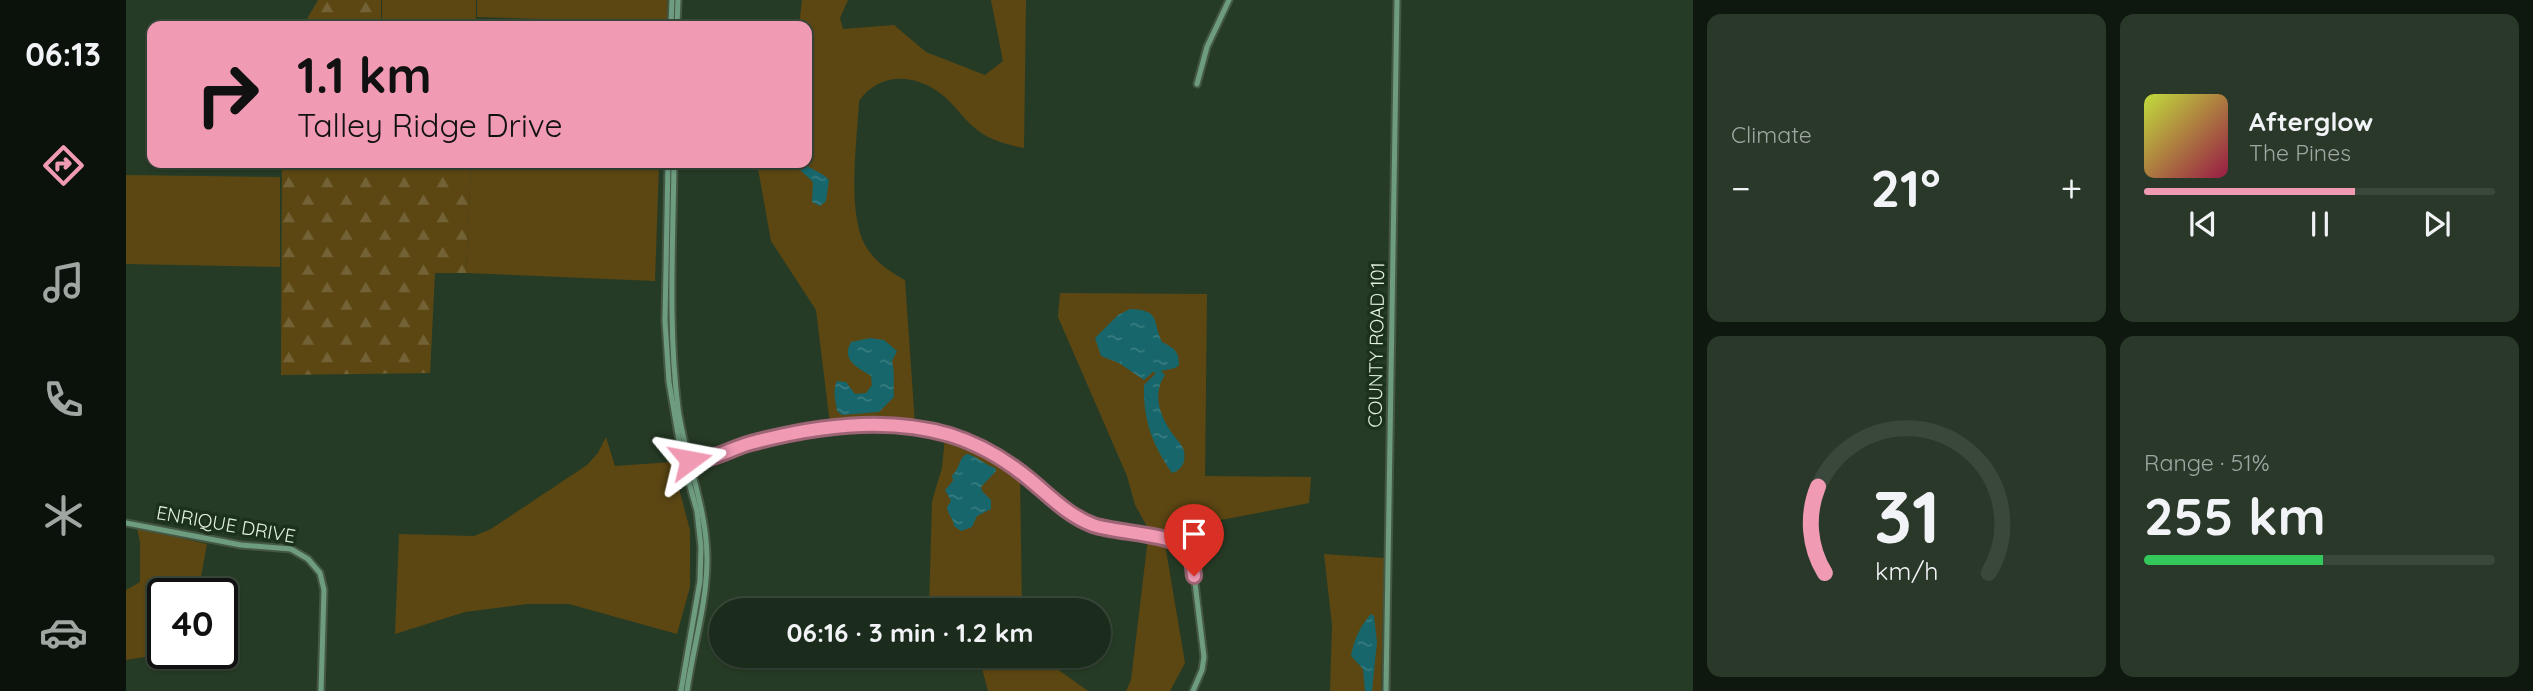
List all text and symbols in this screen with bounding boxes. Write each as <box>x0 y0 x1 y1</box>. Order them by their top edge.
text: 06:13 <box>25 34 101 74</box>
text: 1.1 km <box>297 44 432 105</box>
icon: right <box>182 49 273 140</box>
text: Talley Ridge Drive <box>297 105 563 145</box>
text: Afterglow <box>2249 105 2373 138</box>
text: Climate <box>1731 120 1812 149</box>
text: The Pines <box>2249 138 2351 167</box>
icon: directions <box>39 141 88 190</box>
text: 21° <box>1871 155 1941 220</box>
text: − <box>1731 164 1751 212</box>
text: + <box>2061 164 2082 212</box>
icon: previous <box>2184 205 2222 243</box>
icon: pause <box>2301 205 2339 243</box>
icon: next <box>2418 205 2456 243</box>
icon: music <box>39 258 88 307</box>
street label: COUNTY ROAD 101 <box>1363 262 1389 428</box>
icon: phone <box>39 375 88 424</box>
position arrow <box>653 423 727 497</box>
text: Range · 51% <box>2144 448 2270 477</box>
text: 31 <box>1873 470 1940 561</box>
text: 255 km <box>2144 483 2326 548</box>
icon: climate <box>39 491 88 540</box>
street label: ENRIQUE DRIVE <box>155 500 297 548</box>
pin <box>1164 504 1224 576</box>
icon: arrive <box>1175 515 1213 553</box>
text: km/h <box>1875 554 1938 585</box>
speed limit sign: 40 <box>147 578 238 669</box>
icon: car <box>39 608 88 657</box>
text: 06:16 · 3 min · 1.2 km <box>787 616 1033 649</box>

